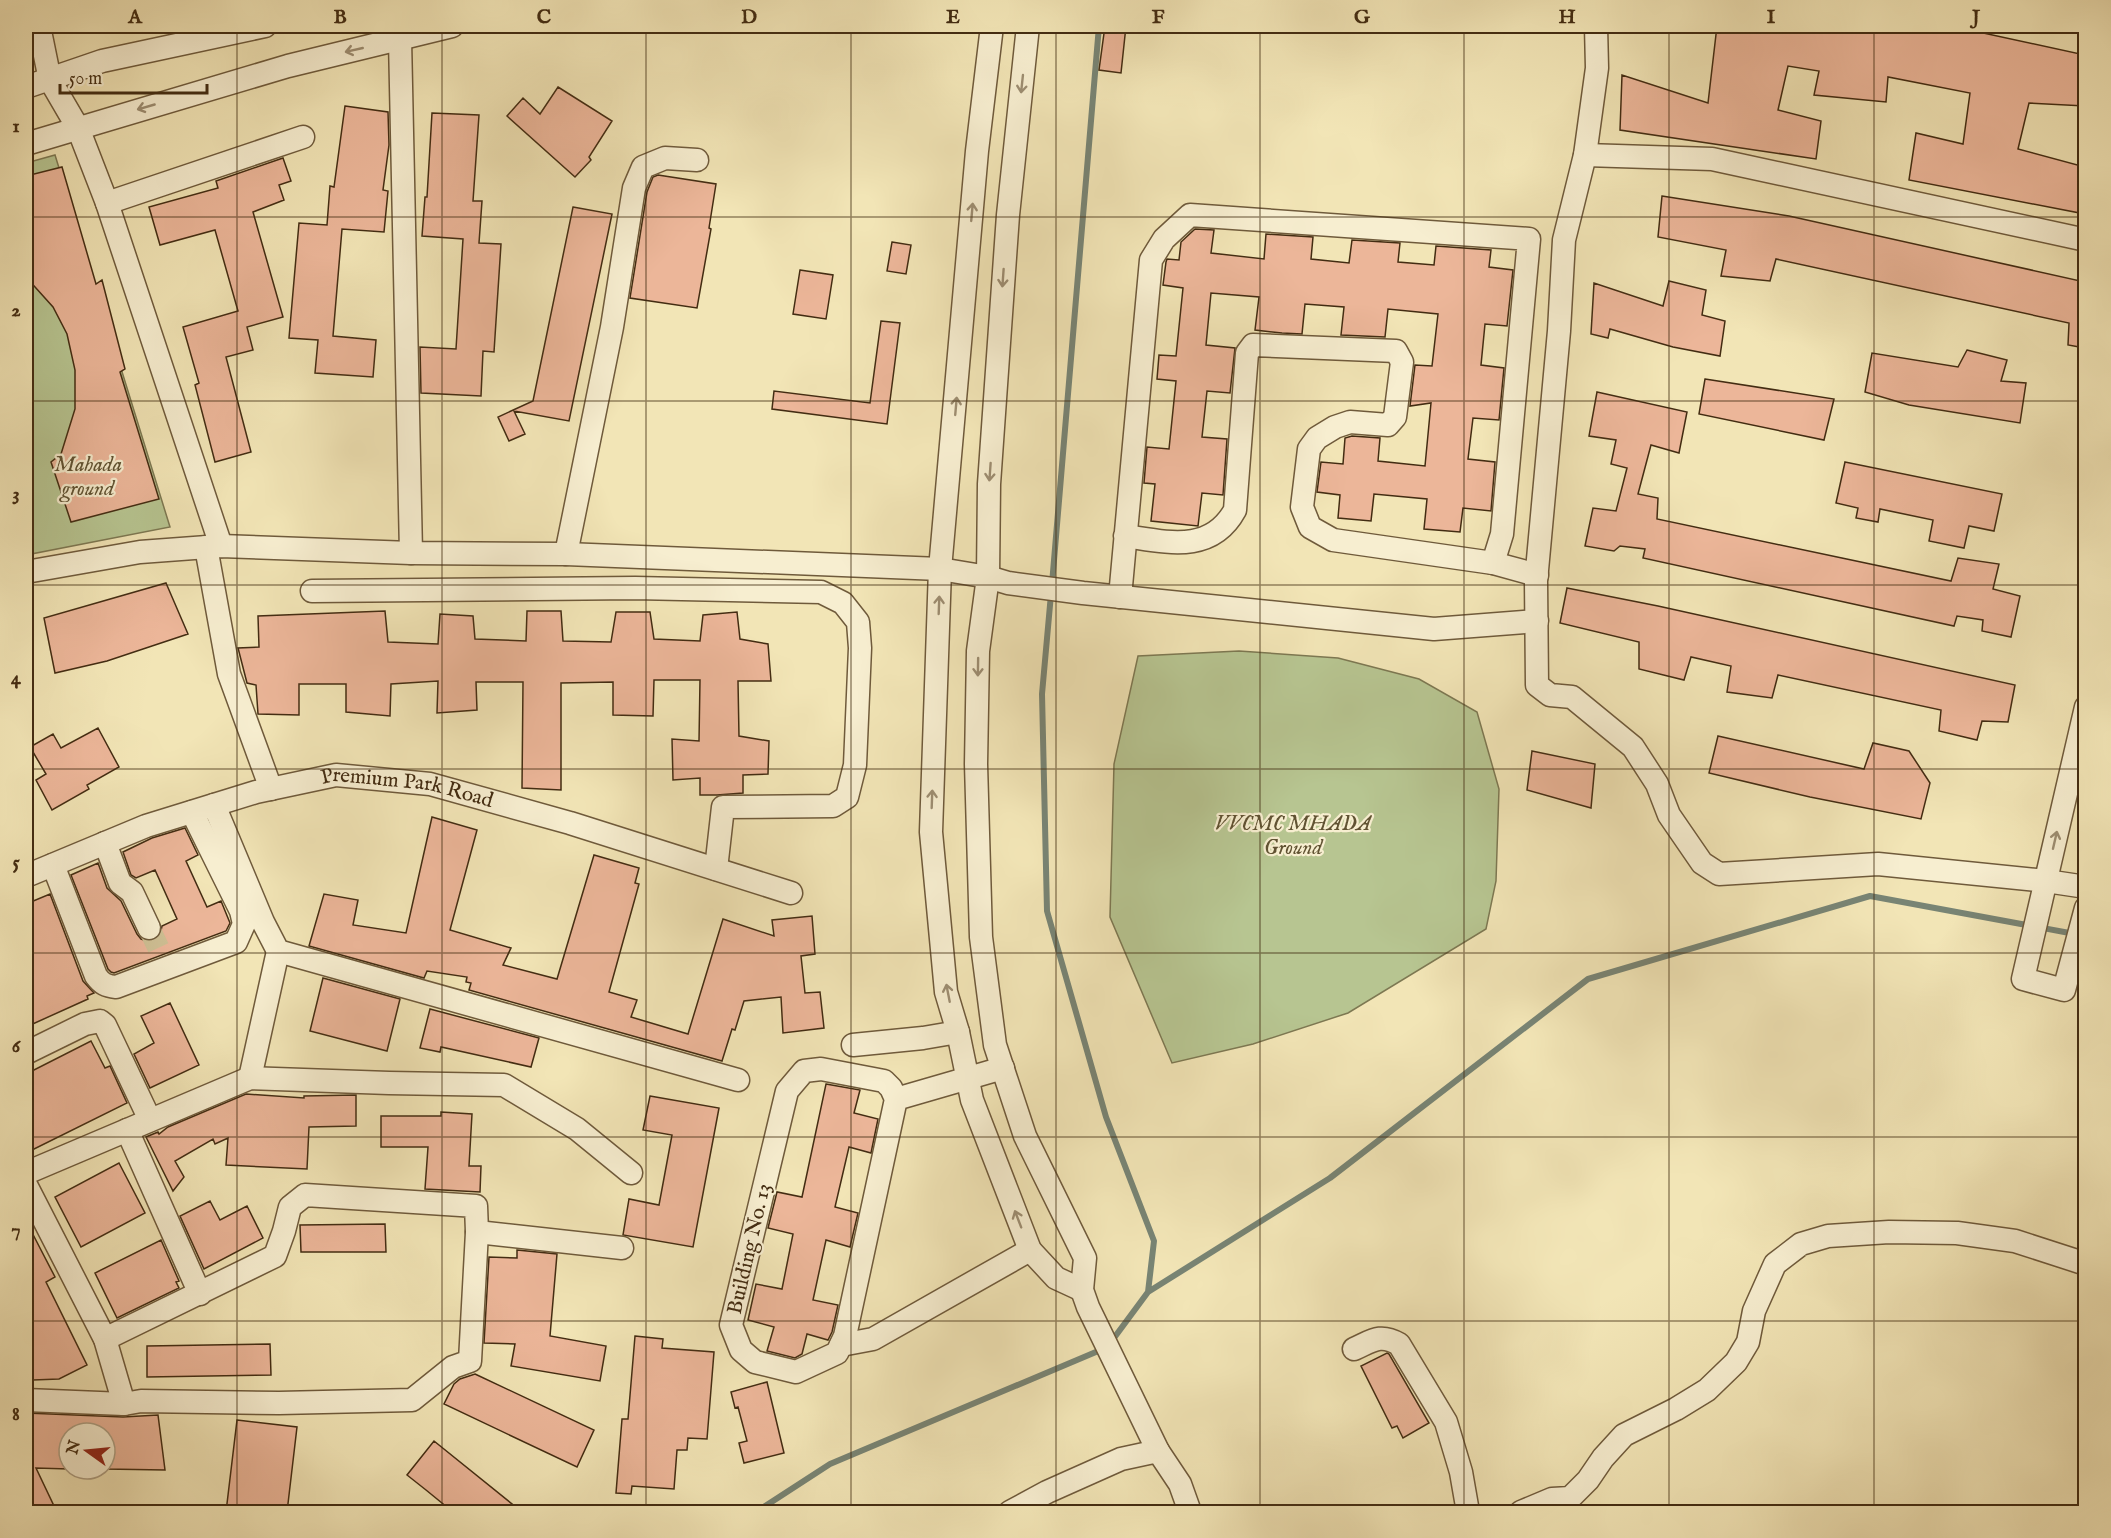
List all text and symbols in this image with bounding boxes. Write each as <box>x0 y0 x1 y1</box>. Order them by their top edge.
text: A <box>127 5 143 30</box>
text: B <box>333 5 347 30</box>
text: C <box>537 5 551 30</box>
text: D <box>741 5 757 30</box>
text: E <box>946 5 960 30</box>
text: F <box>1152 5 1165 30</box>
text: G <box>1354 5 1371 30</box>
text: H <box>1558 5 1576 30</box>
text: I <box>1767 5 1776 30</box>
text: J <box>1969 5 1981 30</box>
one-way arrow <box>345 45 364 56</box>
scale bar <box>60 57 207 95</box>
text: 50 m <box>69 68 102 91</box>
one-way arrow <box>1016 73 1027 93</box>
one-way arrow <box>137 102 156 113</box>
text: 1 <box>12 114 20 139</box>
one-way arrow <box>967 202 978 222</box>
one-way arrow <box>998 267 1009 287</box>
text: 2 <box>11 298 21 323</box>
one-way arrow <box>951 397 962 417</box>
park label: Mahada ground <box>54 452 122 503</box>
one-way arrow <box>984 462 995 482</box>
text: 3 <box>12 482 20 507</box>
one-way arrow <box>934 595 945 615</box>
one-way arrow <box>972 656 984 676</box>
text: 4 <box>11 666 22 691</box>
street label: Premium Park Road <box>318 761 497 815</box>
one-way arrow <box>927 790 938 810</box>
park label: VVCMC MHADA Ground <box>1215 811 1372 862</box>
one-way arrow <box>2050 831 2061 850</box>
text: 5 <box>12 850 20 875</box>
one-way arrow <box>942 984 953 1004</box>
text: 6 <box>12 1034 22 1059</box>
street label: Building No. 13 <box>722 1181 778 1317</box>
one-way arrow <box>1011 1210 1022 1229</box>
text: 7 <box>11 1218 21 1243</box>
text: 8 <box>12 1402 20 1427</box>
north arrow <box>57 1421 117 1481</box>
text: N <box>63 1438 86 1458</box>

